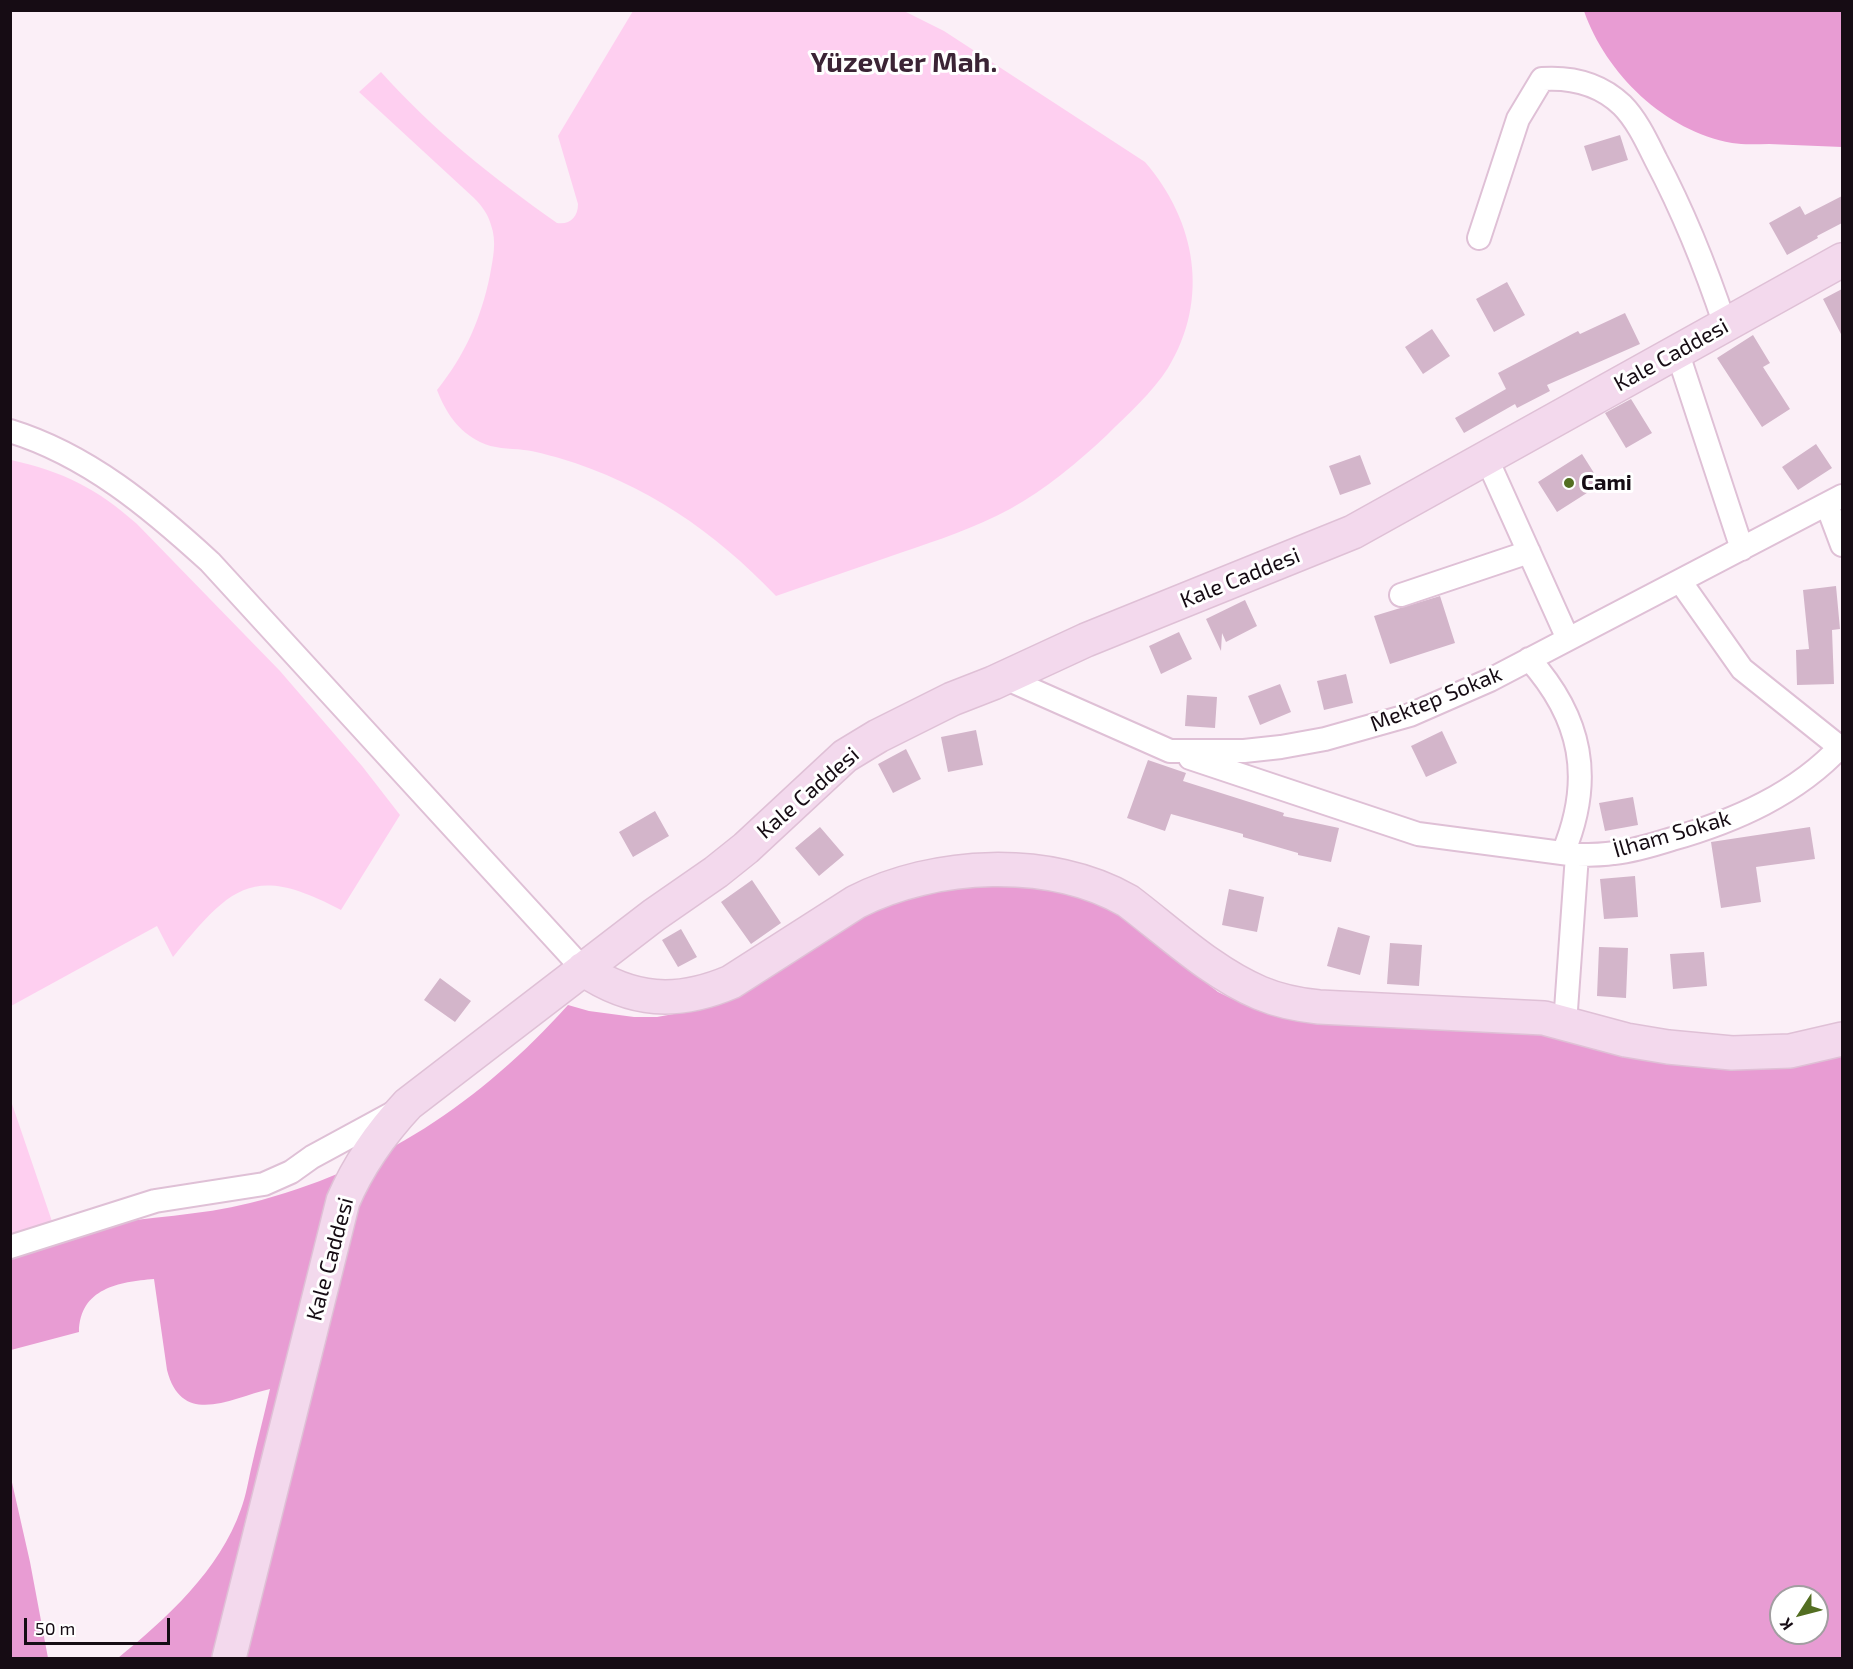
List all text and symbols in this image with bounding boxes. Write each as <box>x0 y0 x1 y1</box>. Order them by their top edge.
district label: Yüzevler Mah. <box>811 46 997 80</box>
street label: Kale Caddesi <box>1609 313 1733 397</box>
place label: Cami <box>1581 470 1632 496</box>
marker: Cami <box>1562 476 1576 490</box>
street label: Kale Caddesi <box>1176 542 1304 614</box>
street label: Mektep Sokak <box>1366 661 1506 737</box>
street label: Kale Caddesi <box>752 742 864 844</box>
street label: İlham Sokak <box>1610 805 1734 863</box>
street label: Kale Caddesi <box>301 1194 359 1324</box>
north arrow <box>1769 1585 1829 1645</box>
scale bar <box>27 1606 172 1644</box>
text: K <box>1775 1615 1796 1634</box>
text: 50 m <box>35 1617 75 1639</box>

